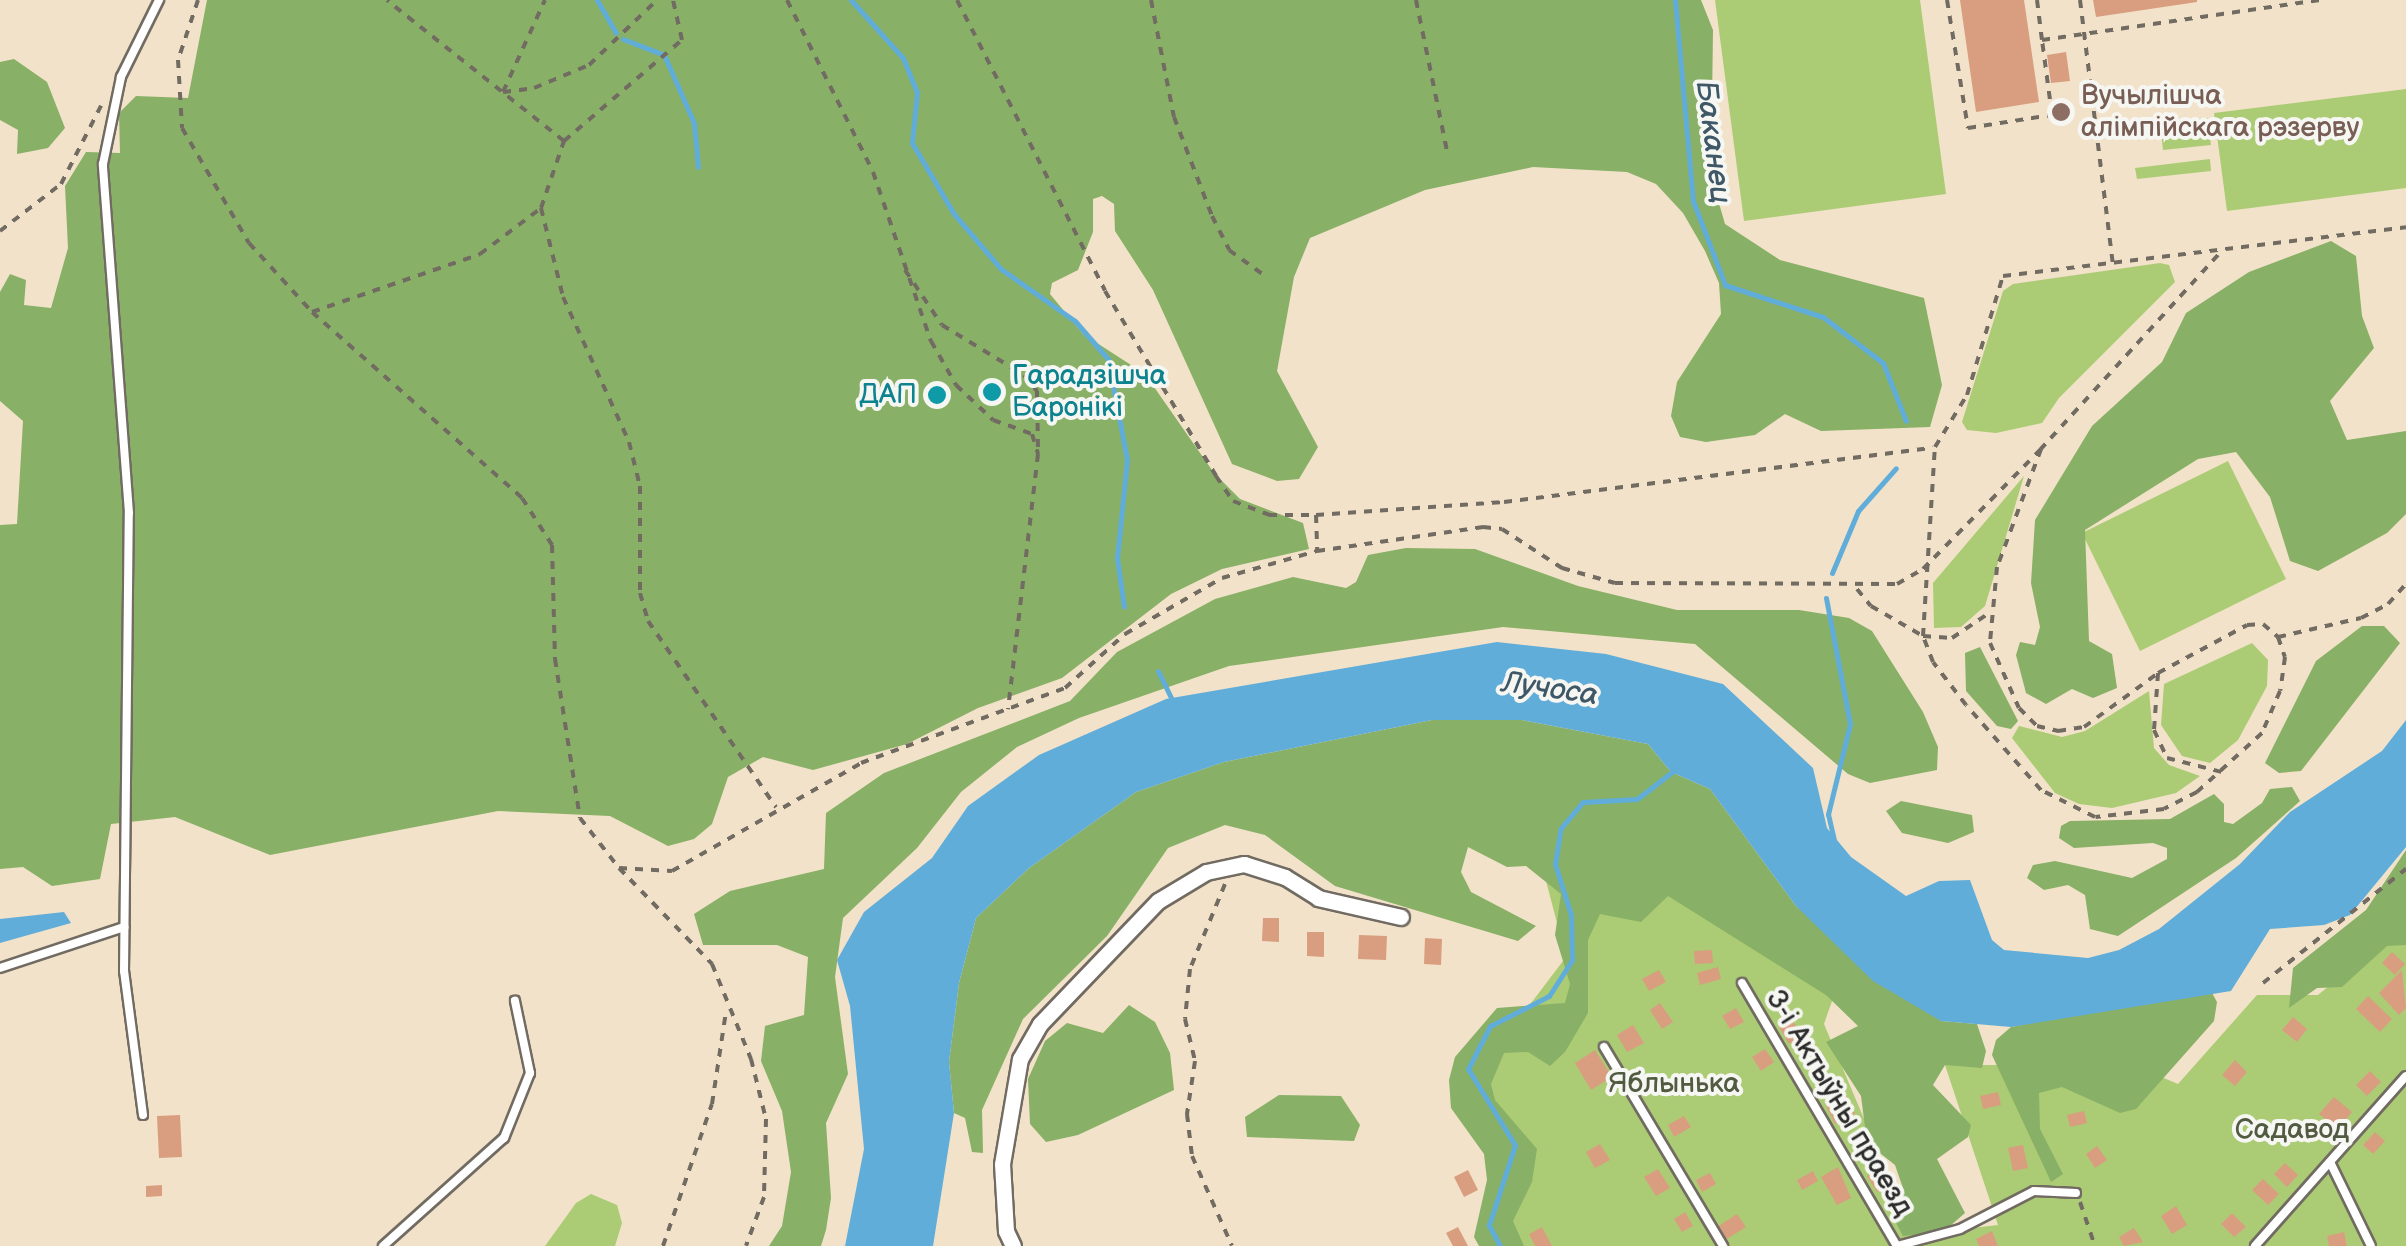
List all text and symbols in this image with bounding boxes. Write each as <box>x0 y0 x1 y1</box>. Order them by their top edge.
water label: Баканец <box>1688 78 1738 206</box>
place label: Вучылішча алімпійскага рэзерву <box>2081 79 2359 145</box>
marker: Вучылішча алімпійскага рэзерву <box>2050 101 2072 123</box>
place label: Гарадзішча Баронікі <box>1012 359 1166 425</box>
place label: ДАП <box>859 378 917 412</box>
marker: Гарадзішча Баронікі <box>981 381 1003 403</box>
marker: ДАП <box>926 384 948 406</box>
water label: Лучоса <box>1500 664 1600 714</box>
street label: 3-і Актыўны праезд <box>1758 984 1920 1222</box>
park label: Яблынька <box>1608 1067 1740 1101</box>
park label: Садавод <box>2235 1113 2349 1147</box>

